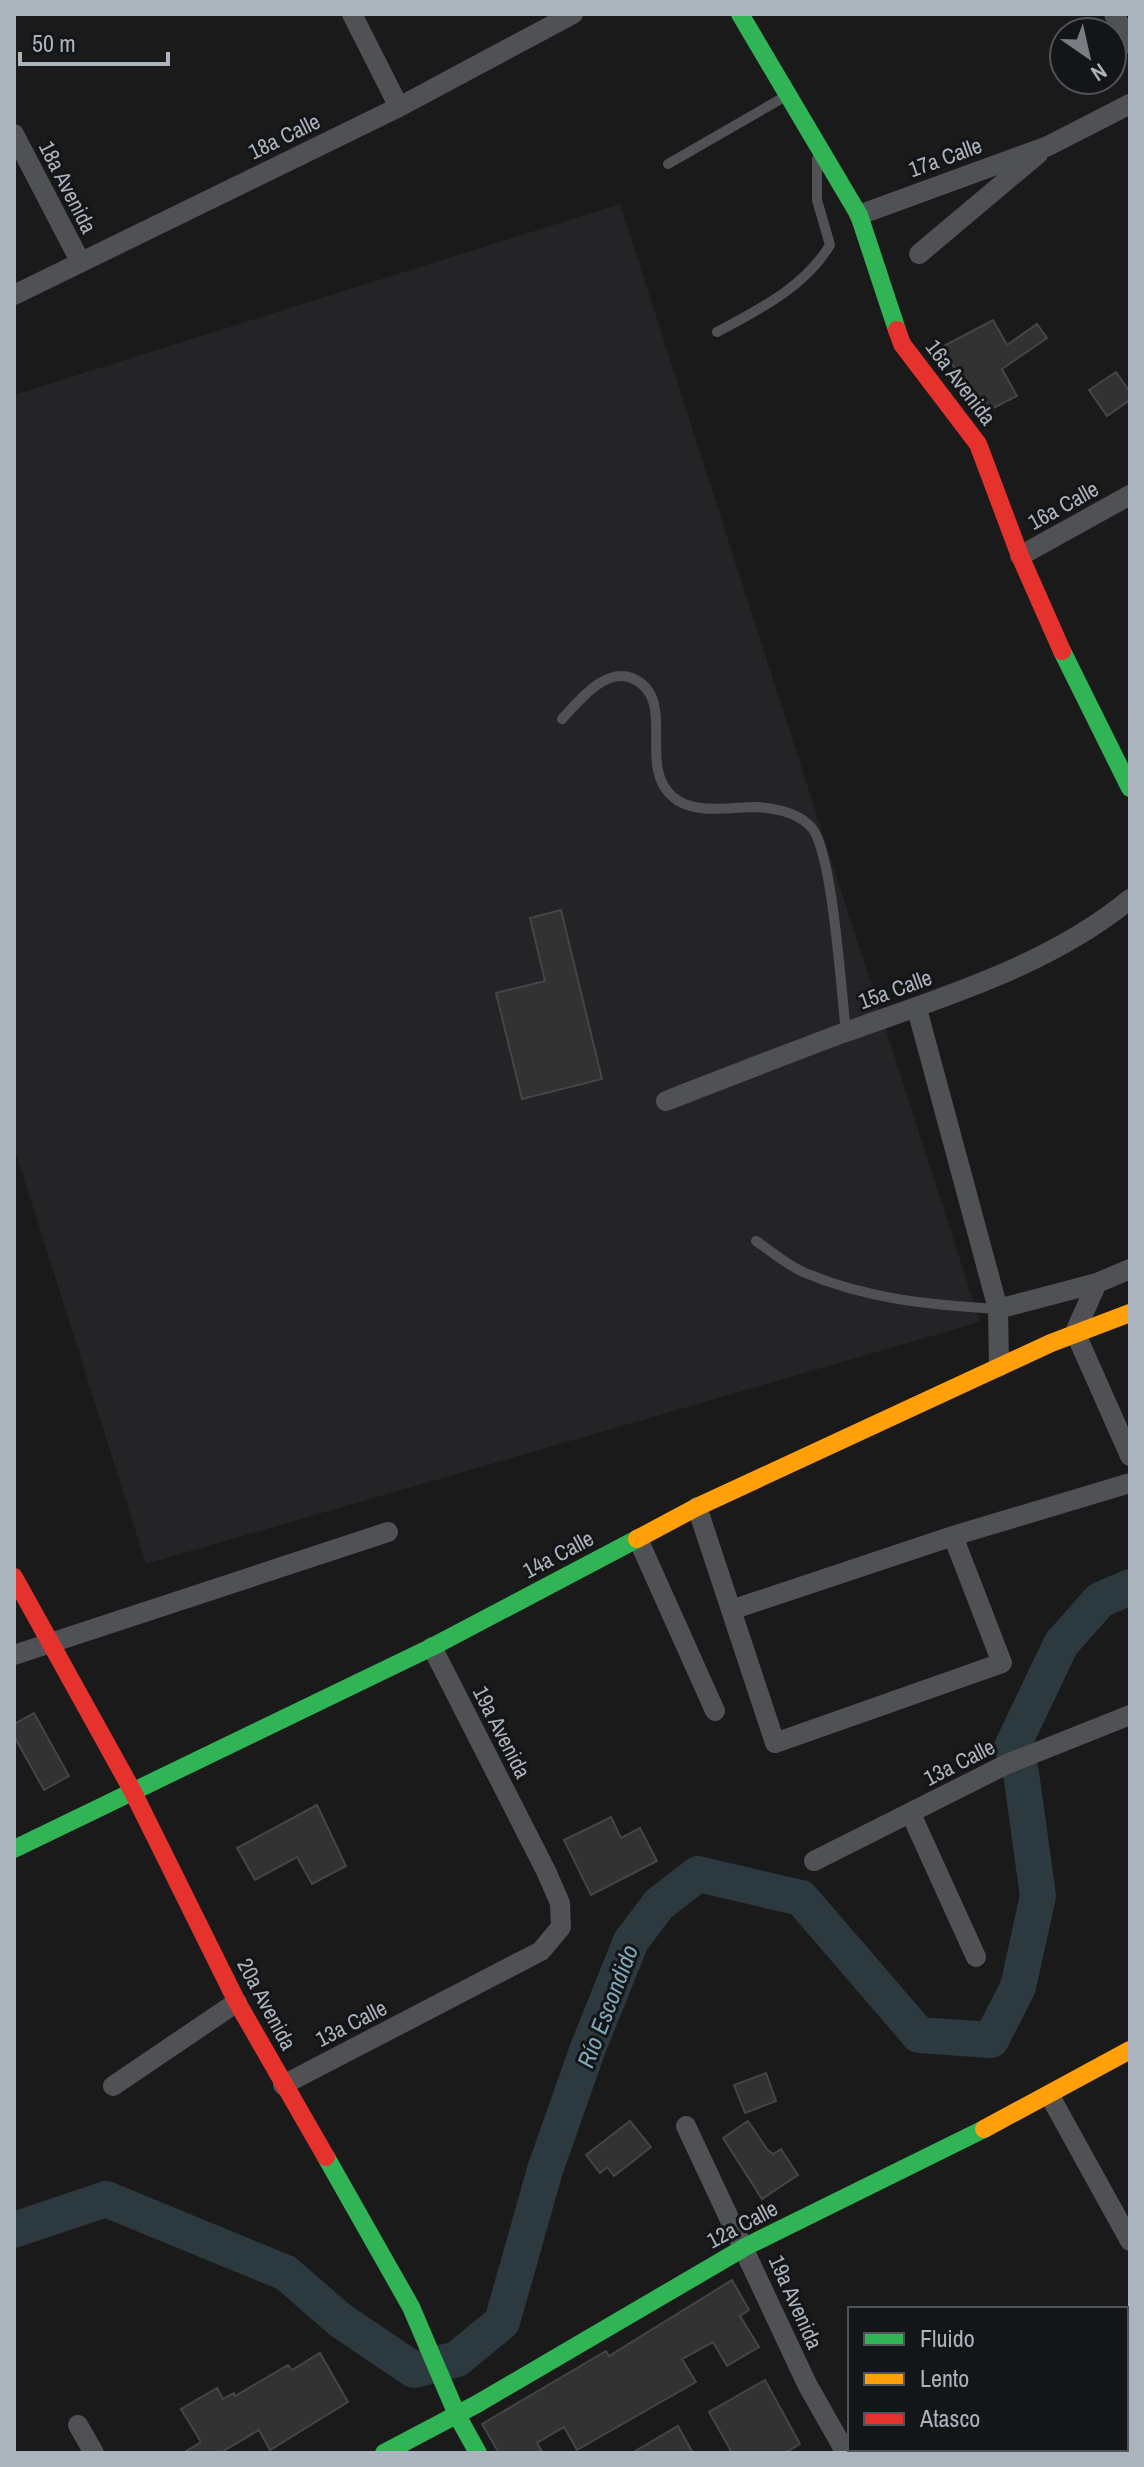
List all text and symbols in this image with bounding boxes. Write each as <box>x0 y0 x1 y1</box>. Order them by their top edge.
scale bar <box>20 16 168 66</box>
north arrow <box>1048 16 1128 96</box>
text: 50 m <box>32 27 76 59</box>
text: N <box>1085 57 1113 89</box>
street label: 18a Calle <box>243 106 325 166</box>
street label: 17a Calle <box>904 130 986 184</box>
street label: 18a Avenida <box>32 136 104 238</box>
street label: 16a Avenida <box>919 333 1003 431</box>
street label: 16a Calle <box>1022 473 1104 537</box>
street label: 15a Calle <box>854 962 936 1016</box>
street label: 14a Calle <box>517 1523 599 1585</box>
street label: 19a Avenida <box>466 1681 538 1783</box>
street label: 13a Calle <box>918 1731 1000 1793</box>
water label: Río Escondido <box>569 1940 645 2072</box>
street label: 20a Avenida <box>230 1953 304 2055</box>
street label: 13a Calle <box>310 1992 392 2054</box>
street label: 12a Calle <box>701 2193 783 2255</box>
street label: 19a Avenida <box>762 2250 830 2354</box>
legend <box>848 2307 1128 2451</box>
text: Fluido <box>920 2322 975 2354</box>
text: Lento <box>920 2362 969 2394</box>
text: Atasco <box>919 2402 980 2434</box>

